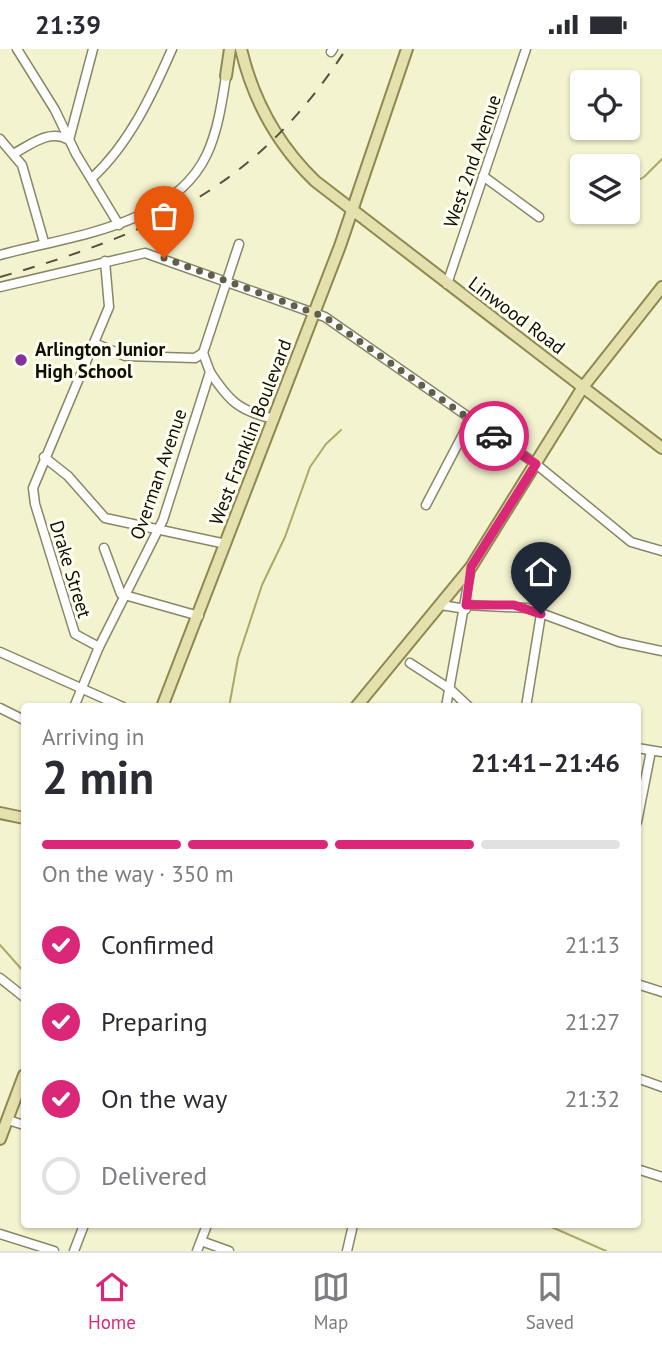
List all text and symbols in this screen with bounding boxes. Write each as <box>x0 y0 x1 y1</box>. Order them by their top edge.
text: 21:39 <box>35 8 101 41</box>
map controls <box>570 70 640 224</box>
button: locate <box>570 70 640 140</box>
street label: West 2nd Avenue <box>438 91 506 231</box>
button: layers <box>570 154 640 224</box>
pin <box>134 186 194 258</box>
icon: bag <box>145 197 183 235</box>
street label: Linwood Road <box>464 271 570 359</box>
street label: West Franklin Boulevard <box>204 336 296 528</box>
place label: Arlington Junior High School <box>35 337 166 383</box>
marker: Arlington Junior High School <box>13 352 29 368</box>
courier <box>459 401 529 471</box>
street label: Overman Avenue <box>124 405 192 543</box>
icon: car <box>475 417 513 455</box>
street label: Drake Street <box>45 517 97 621</box>
pin <box>511 542 571 614</box>
icon: home <box>522 553 560 591</box>
text: Arriving in <box>42 722 144 751</box>
text: 21:41–21:46 <box>471 746 620 779</box>
text: 2 min <box>42 747 154 807</box>
text: On the way · 350 m <box>42 859 234 888</box>
icon: check <box>42 926 80 964</box>
text: Confirmed <box>101 928 214 961</box>
text: 21:13 <box>565 930 620 959</box>
icon: check <box>42 1003 80 1041</box>
text: Preparing <box>101 1005 208 1038</box>
text: 21:27 <box>565 1007 620 1036</box>
icon: check <box>42 1080 80 1118</box>
text: On the way <box>101 1082 227 1115</box>
text: 21:32 <box>565 1084 620 1113</box>
text: Delivered <box>101 1159 207 1192</box>
tab: Home <box>88 1268 136 1334</box>
tab: Map <box>312 1268 350 1334</box>
tab: Saved <box>526 1268 574 1334</box>

